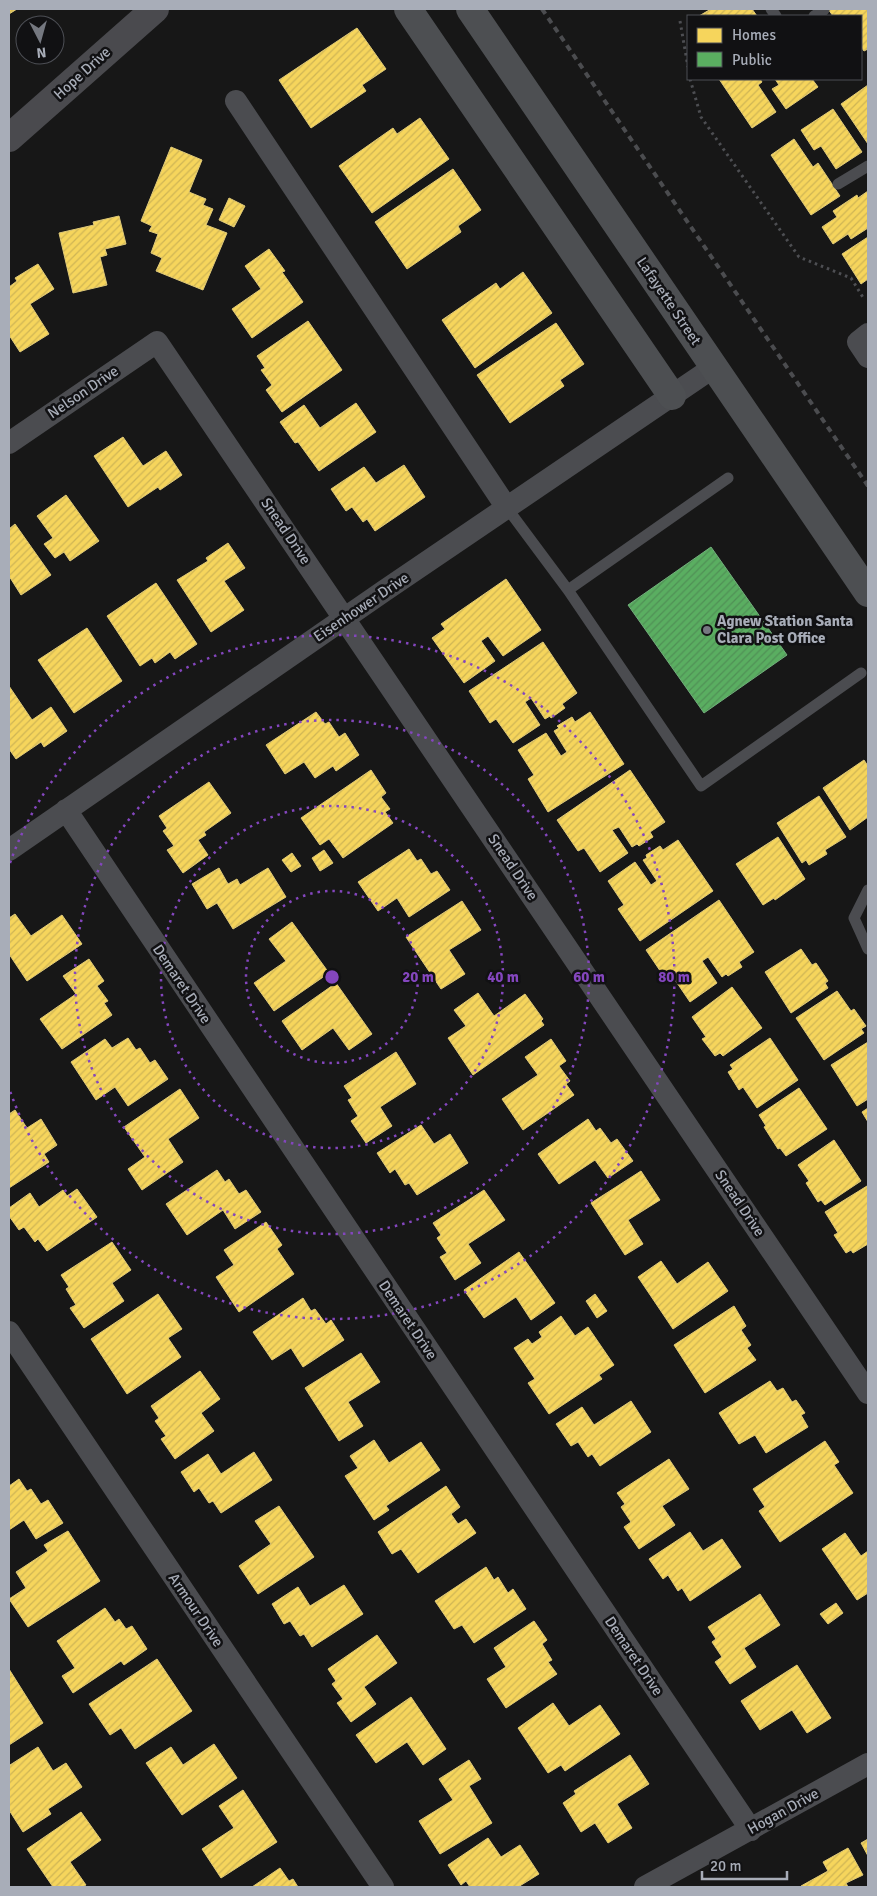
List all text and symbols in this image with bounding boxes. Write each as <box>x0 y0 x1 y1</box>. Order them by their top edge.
north arrow <box>15 15 65 65</box>
legend <box>687 15 862 80</box>
text: Homes <box>732 26 776 44</box>
text: N <box>36 43 47 61</box>
street label: Hope Drive <box>50 43 114 103</box>
text: Public <box>732 51 772 69</box>
street label: Lafayette Street <box>633 254 705 348</box>
street label: Nelson Drive <box>44 362 122 422</box>
street label: Snead Drive <box>257 494 315 568</box>
street label: Eisenhower Drive <box>310 568 412 646</box>
place label: Agnew Station Santa Clara Post Office <box>717 612 854 647</box>
marker: Agnew Station Santa Clara Post Office <box>701 624 713 636</box>
street label: Snead Drive <box>484 830 542 904</box>
street label: Demaret Drive <box>149 941 215 1027</box>
centre of rings <box>323 968 341 986</box>
text: 20 m <box>402 968 434 986</box>
text: 40 m <box>487 968 519 986</box>
text: 60 m <box>573 968 605 986</box>
text: 80 m <box>658 968 690 986</box>
street label: Snead Drive <box>711 1166 769 1240</box>
street label: Demaret Drive <box>375 1277 441 1363</box>
street label: Armour Drive <box>165 1570 227 1650</box>
street label: Demaret Drive <box>601 1613 667 1699</box>
street label: Hogan Drive <box>744 1784 822 1838</box>
scale bar <box>702 1848 787 1880</box>
text: 20 m <box>710 1857 741 1875</box>

